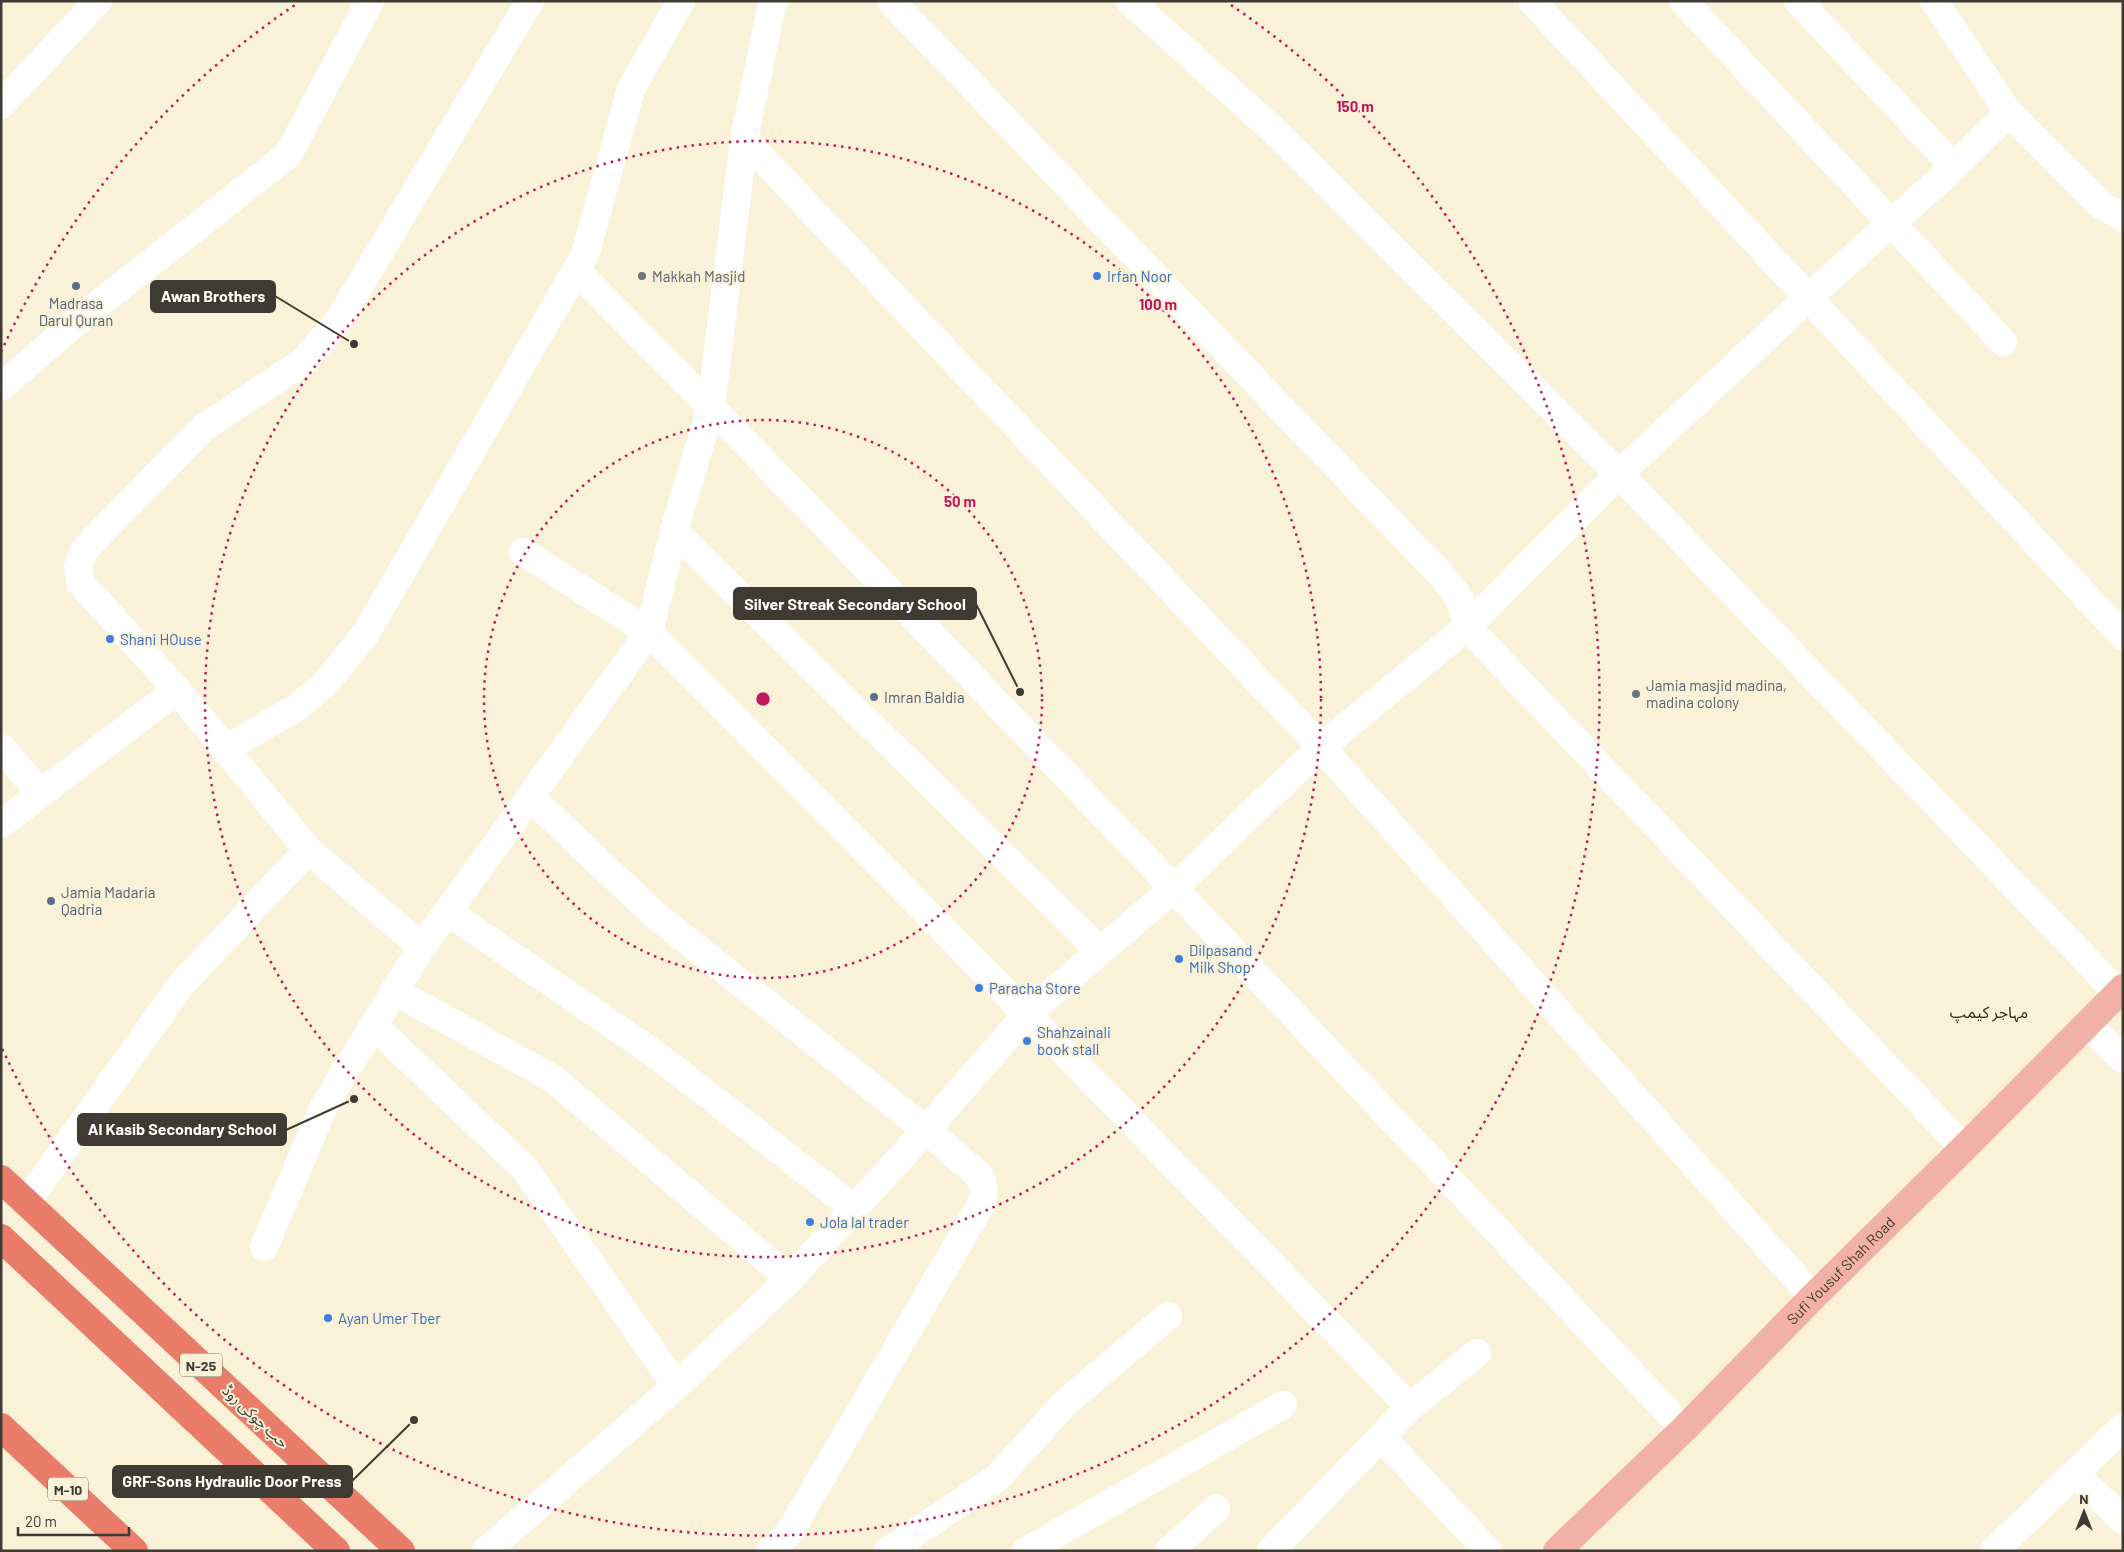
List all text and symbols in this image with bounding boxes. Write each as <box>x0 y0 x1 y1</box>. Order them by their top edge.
text: 150 m <box>1336 97 1374 115</box>
place label: Makkah Masjid <box>652 267 745 285</box>
place label: Irfan Noor <box>1107 267 1173 285</box>
marker: Makkah Masjid <box>636 270 648 282</box>
marker: Irfan Noor <box>1091 270 1103 282</box>
marker: Madrasa Darul Quran <box>70 280 82 292</box>
callout: Awan Brothers <box>151 281 275 312</box>
text: Awan Brothers <box>161 286 265 305</box>
place label: Madrasa Darul Quran <box>39 294 113 329</box>
text: 100 m <box>1139 295 1177 313</box>
text: 50 m <box>944 492 976 510</box>
callout: Silver Streak Secondary School <box>734 588 976 619</box>
text: Silver Streak Secondary School <box>744 594 966 613</box>
place label: Shani HOuse <box>120 630 202 648</box>
marker: Shani HOuse <box>104 633 116 645</box>
place label: Jamia masjid madina, madina colony <box>1646 676 1787 711</box>
place label: Imran Baldia <box>884 688 965 706</box>
marker: Jamia masjid madina, madina colony <box>1630 688 1642 700</box>
centre of rings <box>754 690 772 708</box>
marker: Imran Baldia <box>868 691 880 703</box>
place label: Jamia Madaria Qadria <box>61 883 155 918</box>
marker: Jamia Madaria Qadria <box>45 895 57 907</box>
place label: Dilpasand Milk Shop <box>1189 941 1253 976</box>
marker: Dilpasand Milk Shop <box>1173 953 1185 965</box>
place label: Paracha Store <box>989 979 1081 997</box>
marker: Paracha Store <box>973 982 985 994</box>
district label: مہاجر کیمپ <box>1950 1002 2028 1023</box>
place label: Shahzainali book stall <box>1037 1023 1111 1058</box>
marker: Shahzainali book stall <box>1021 1035 1033 1047</box>
callout: Al Kasib Secondary School <box>78 1114 286 1145</box>
text: Al Kasib Secondary School <box>88 1119 276 1138</box>
place label: Jola lal trader <box>820 1213 909 1231</box>
street label: Sufi Yousuf Shah Road <box>1783 1213 1898 1328</box>
marker: Jola lal trader <box>804 1216 816 1228</box>
place label: Ayan Umer Tber <box>338 1309 441 1327</box>
marker: Ayan Umer Tber <box>322 1312 334 1324</box>
road number: N-25 <box>180 1354 222 1376</box>
street label: حب چوکی روڈ <box>218 1381 293 1453</box>
callout: GRF-Sons Hydraulic Door Press <box>113 1466 352 1497</box>
text: GRF-Sons Hydraulic Door Press <box>122 1471 342 1490</box>
road number: M-10 <box>48 1478 88 1500</box>
north arrow <box>2059 1487 2109 1537</box>
text: N <box>2079 1490 2089 1507</box>
scale bar <box>18 1504 129 1536</box>
text: 20 m <box>25 1512 57 1530</box>

